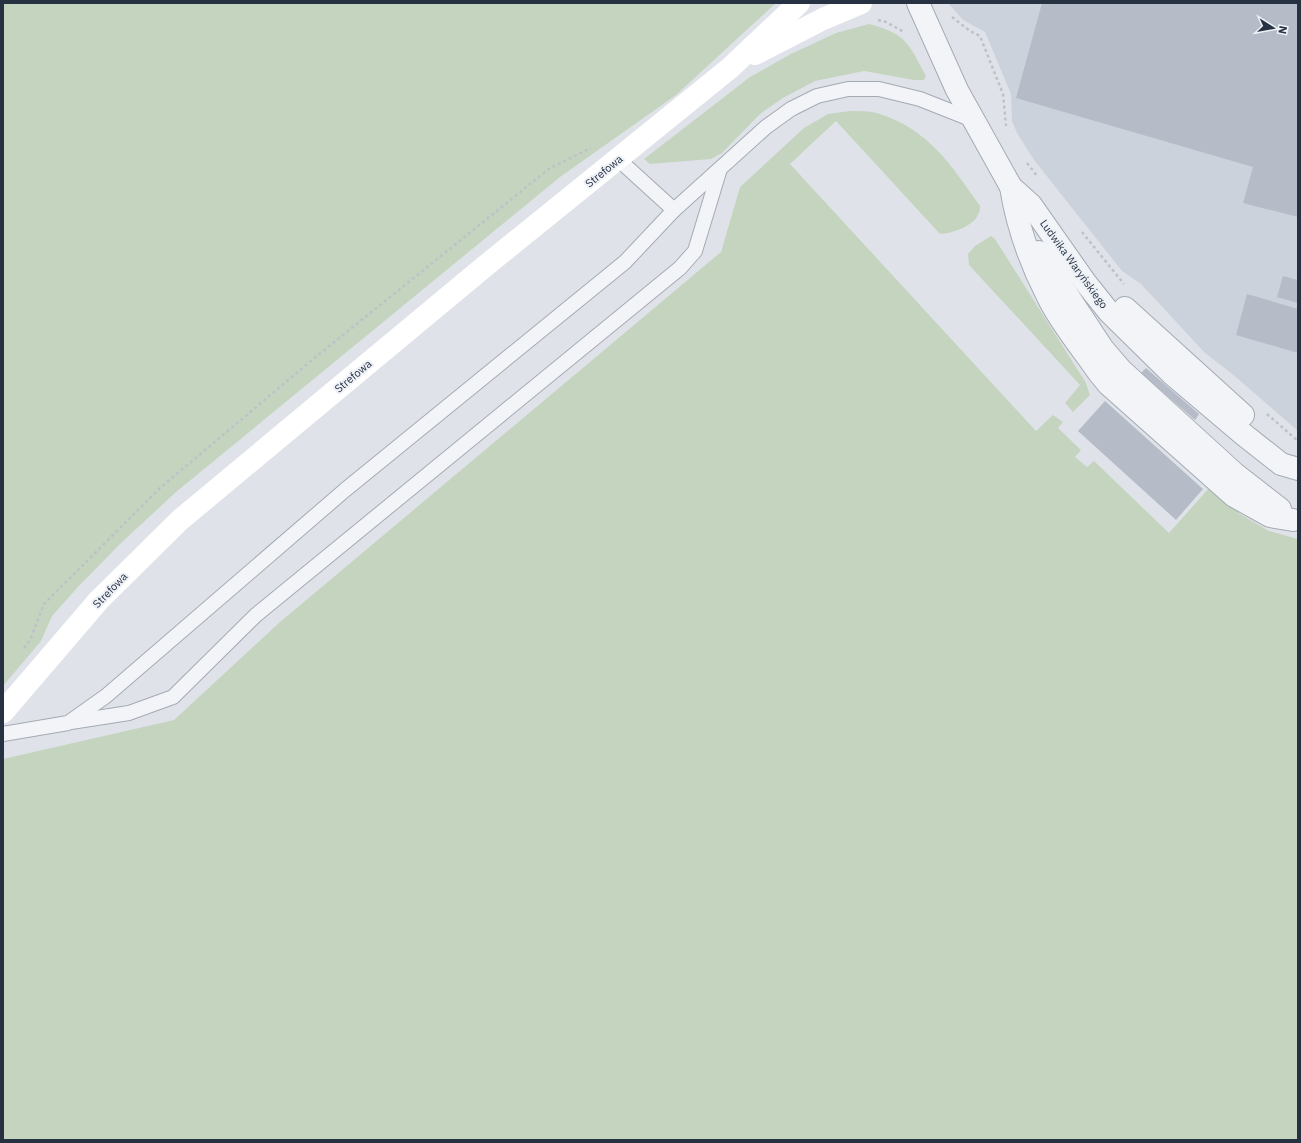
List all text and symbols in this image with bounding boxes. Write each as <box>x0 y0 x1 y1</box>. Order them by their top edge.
north arrow <box>1253 8 1293 48</box>
text: N <box>1275 25 1290 35</box>
street label: Strefowa <box>582 152 626 190</box>
street label: Ludwika Waryńskiego <box>1037 217 1111 311</box>
street label: Strefowa <box>332 356 374 396</box>
street label: Strefowa <box>90 569 130 611</box>

